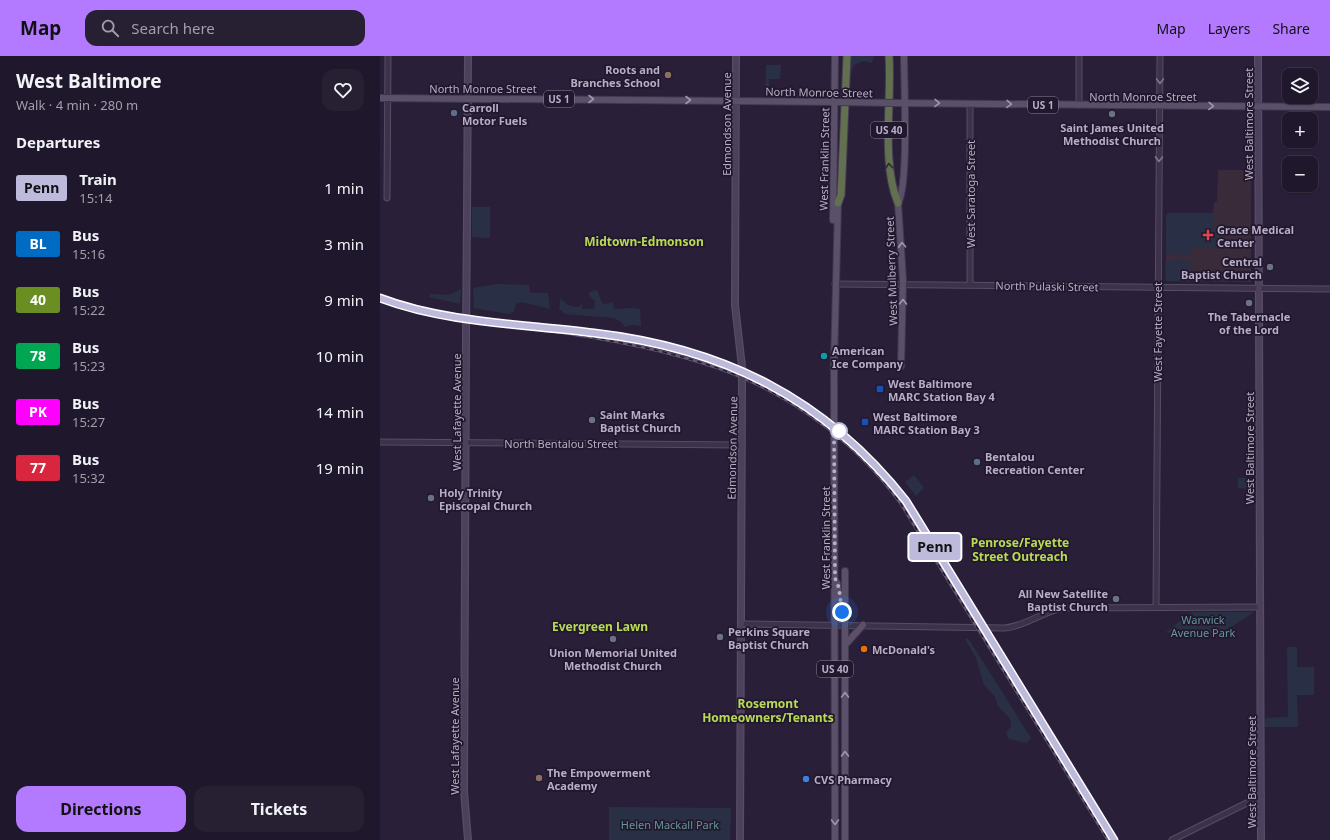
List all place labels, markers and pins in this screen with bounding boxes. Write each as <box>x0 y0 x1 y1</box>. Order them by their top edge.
place label: Roots and Branches School <box>571 62 660 90</box>
marker: Roots and Branches School <box>663 70 673 80</box>
place label: Carroll Motor Fuels <box>462 100 528 128</box>
marker: Carroll Motor Fuels <box>449 108 459 118</box>
marker: Saint James United Methodist Church <box>1107 109 1117 119</box>
place label: Saint James United Methodist Church <box>1060 120 1164 148</box>
place label: Grace Medical Center <box>1217 222 1294 250</box>
marker: Grace Medical Center <box>1202 229 1214 241</box>
place label: Central Baptist Church <box>1181 254 1262 282</box>
marker: Central Baptist Church <box>1265 262 1275 272</box>
marker: The Tabernacle of the Lord <box>1244 298 1254 308</box>
place label: The Tabernacle of the Lord <box>1208 309 1291 337</box>
place label: American Ice Company <box>832 343 904 371</box>
marker: American Ice Company <box>819 351 829 361</box>
place label: West Baltimore MARC Station Bay 4 <box>888 376 996 404</box>
marker: West Baltimore MARC Station Bay 4 <box>875 384 885 394</box>
place label: Saint Marks Baptist Church <box>600 407 681 435</box>
place label: West Baltimore MARC Station Bay 3 <box>873 409 980 437</box>
marker: Saint Marks Baptist Church <box>587 415 597 425</box>
marker: West Baltimore MARC Station Bay 3 <box>860 417 870 427</box>
unlabelled marker <box>830 422 848 440</box>
place label: Bentalou Recreation Center <box>985 449 1084 477</box>
marker: Bentalou Recreation Center <box>972 457 982 467</box>
place label: Holy Trinity Episcopal Church <box>439 485 532 513</box>
marker: Holy Trinity Episcopal Church <box>426 493 436 503</box>
place label: All New Satellite Baptist Church <box>1018 586 1108 614</box>
marker: All New Satellite Baptist Church <box>1111 594 1121 604</box>
place label: Perkins Square Baptist Church <box>728 624 810 652</box>
marker: Perkins Square Baptist Church <box>715 632 725 642</box>
marker: Union Memorial United Methodist Church <box>608 634 618 644</box>
place label: McDonald's <box>872 642 936 657</box>
marker: McDonald's <box>859 644 869 654</box>
place label: Union Memorial United Methodist Church <box>549 645 677 673</box>
place label: The Empowerment Academy <box>547 765 651 793</box>
place label: CVS Pharmacy <box>814 772 893 787</box>
marker: The Empowerment Academy <box>534 773 544 783</box>
marker: CVS Pharmacy <box>801 774 811 784</box>

